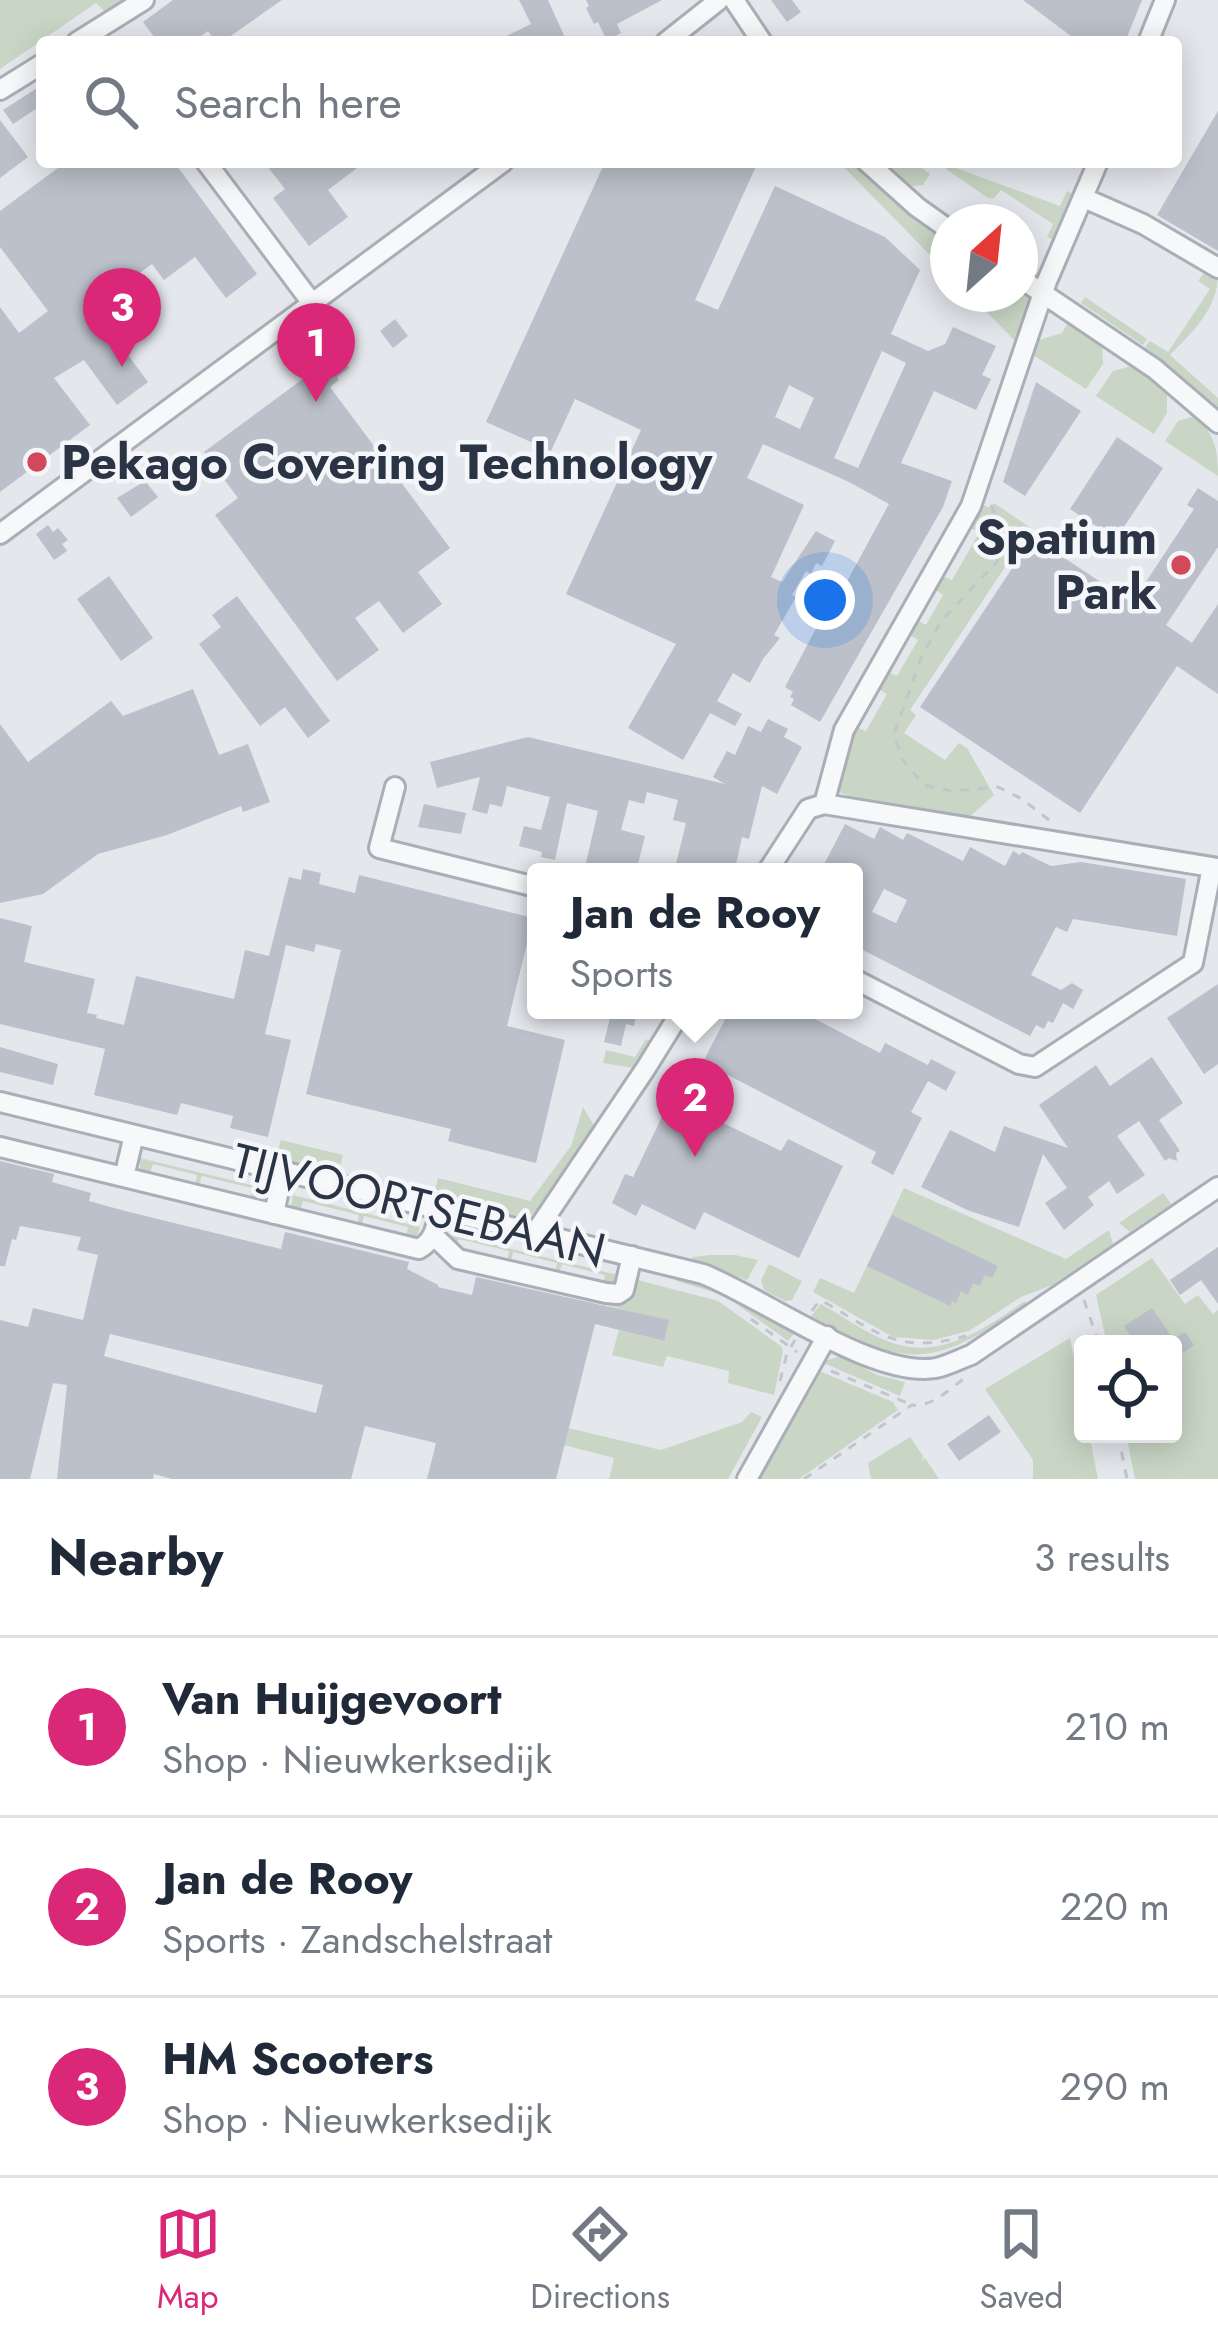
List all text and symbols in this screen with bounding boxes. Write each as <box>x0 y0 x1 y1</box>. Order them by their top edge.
search box <box>36 36 1182 168</box>
icon: search <box>78 69 144 135</box>
text: Search here <box>174 70 402 135</box>
north arrow <box>930 204 1038 312</box>
pin: 3 <box>83 268 161 367</box>
pin: 1 <box>277 303 355 402</box>
place label: Pekago Covering Technology <box>61 428 713 497</box>
marker: Pekago Covering Technology <box>24 449 50 475</box>
place label: Spatium Park <box>976 503 1157 627</box>
marker: Spatium Park <box>1168 552 1194 578</box>
your location <box>795 570 855 630</box>
popup <box>527 863 863 1019</box>
text: Jan de Rooy <box>570 880 820 945</box>
text: Sports <box>570 945 673 1002</box>
pin: 2 <box>656 1058 734 1157</box>
street label: TIJVOORTSEBAAN <box>225 1126 613 1285</box>
map controls <box>1074 1335 1182 1443</box>
button: locate <box>1074 1335 1182 1443</box>
text: Nearby <box>48 1520 223 1594</box>
text: 3 results <box>1034 1529 1170 1586</box>
text: Van Huijgevoort <box>162 1666 502 1731</box>
text: 1 <box>77 1698 97 1755</box>
text: 210 m <box>1065 1698 1170 1755</box>
text: Shop · Nieuwkerksedijk <box>162 1731 552 1788</box>
text: Jan de Rooy <box>162 1846 413 1911</box>
text: 2 <box>74 1878 100 1935</box>
text: 220 m <box>1060 1878 1170 1935</box>
text: Sports · Zandschelstraat <box>162 1911 552 1968</box>
text: HM Scooters <box>162 2026 434 2091</box>
text: 3 <box>75 2058 99 2115</box>
text: 290 m <box>1060 2058 1170 2115</box>
text: Shop · Nieuwkerksedijk <box>162 2091 552 2148</box>
tab: Map <box>155 2201 221 2320</box>
tab: Directions <box>530 2201 670 2320</box>
tab: Saved <box>980 2201 1063 2320</box>

